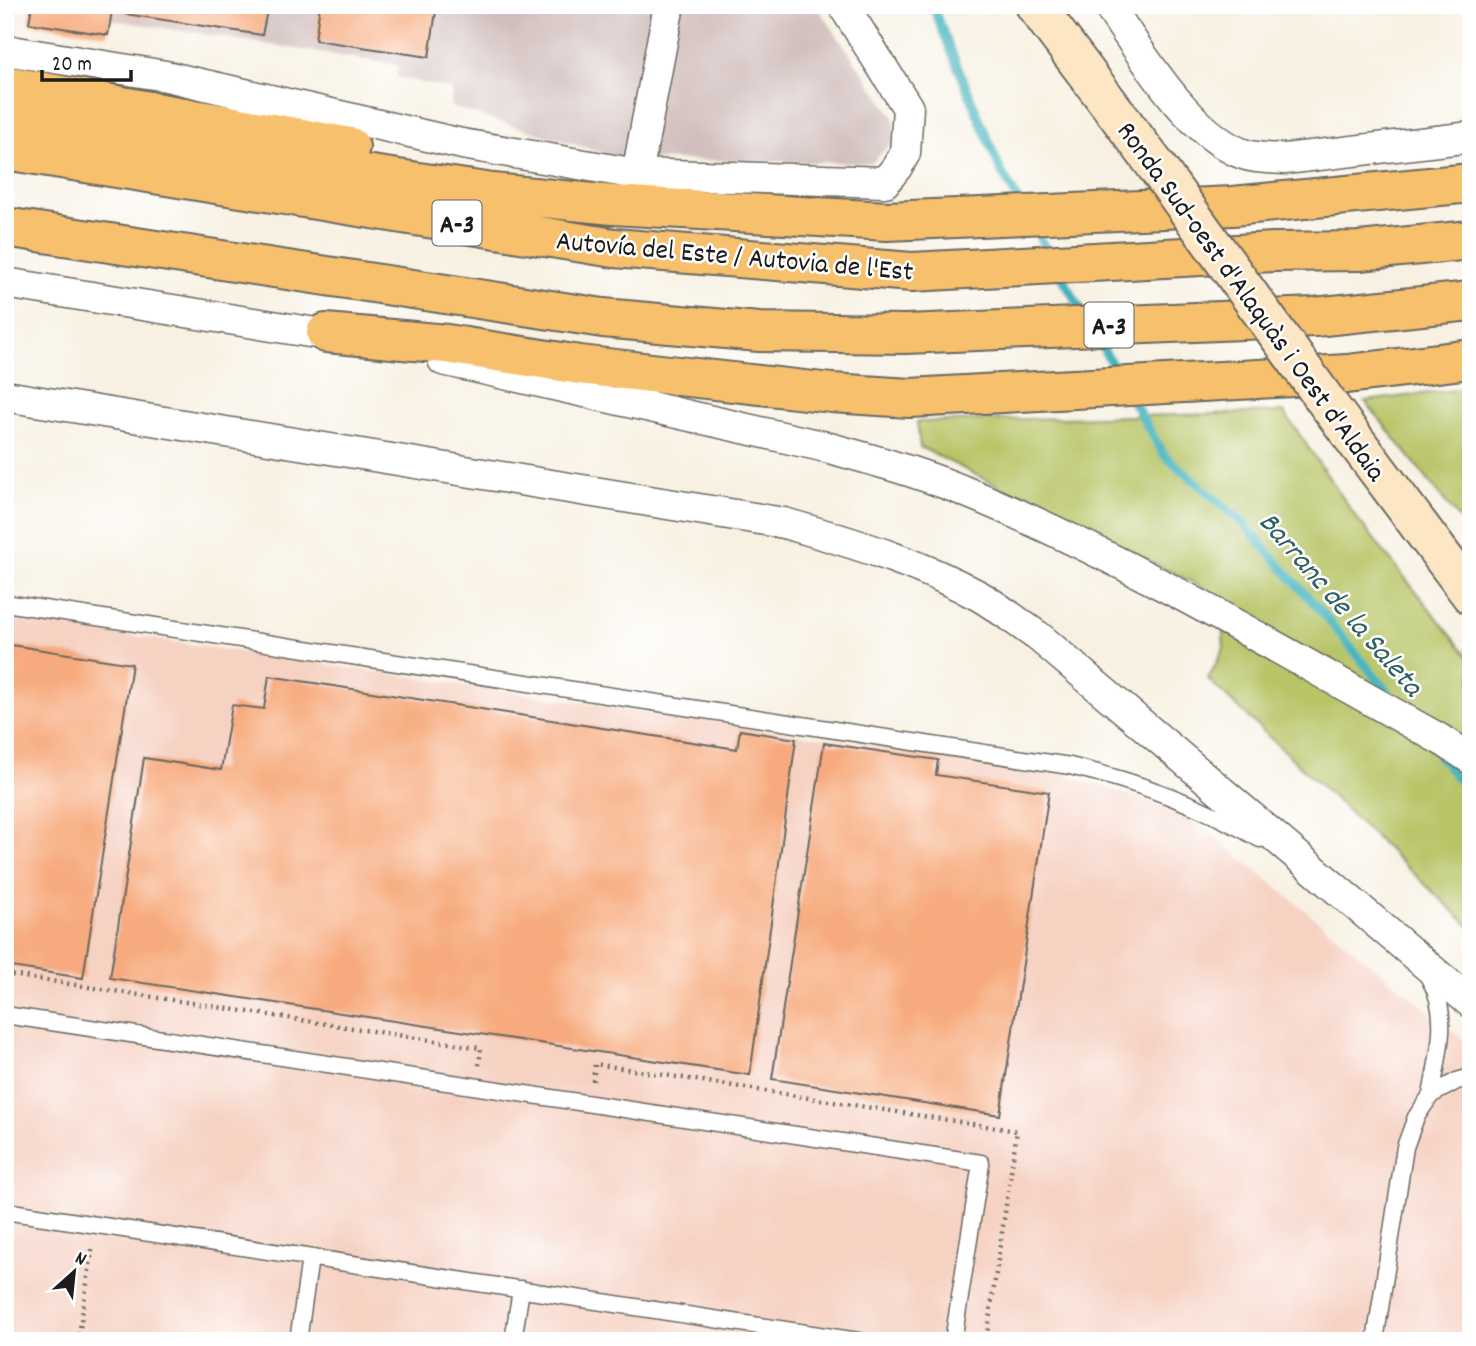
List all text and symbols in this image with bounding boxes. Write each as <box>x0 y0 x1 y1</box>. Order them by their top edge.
scale bar <box>42 38 131 82</box>
text: 20 m <box>52 51 92 81</box>
street label: Ronda Sud-oest d'Alaquàs i Oest d'Aldaia <box>1105 115 1394 492</box>
road number: A-3 <box>433 200 482 246</box>
street label: Autovía del Este / Autovia de l'Est <box>554 223 915 295</box>
road number: A-3 <box>1084 302 1134 348</box>
water label: Barranc de la Saleta <box>1246 504 1432 709</box>
north arrow <box>38 1238 108 1308</box>
text: N <box>70 1246 90 1274</box>

